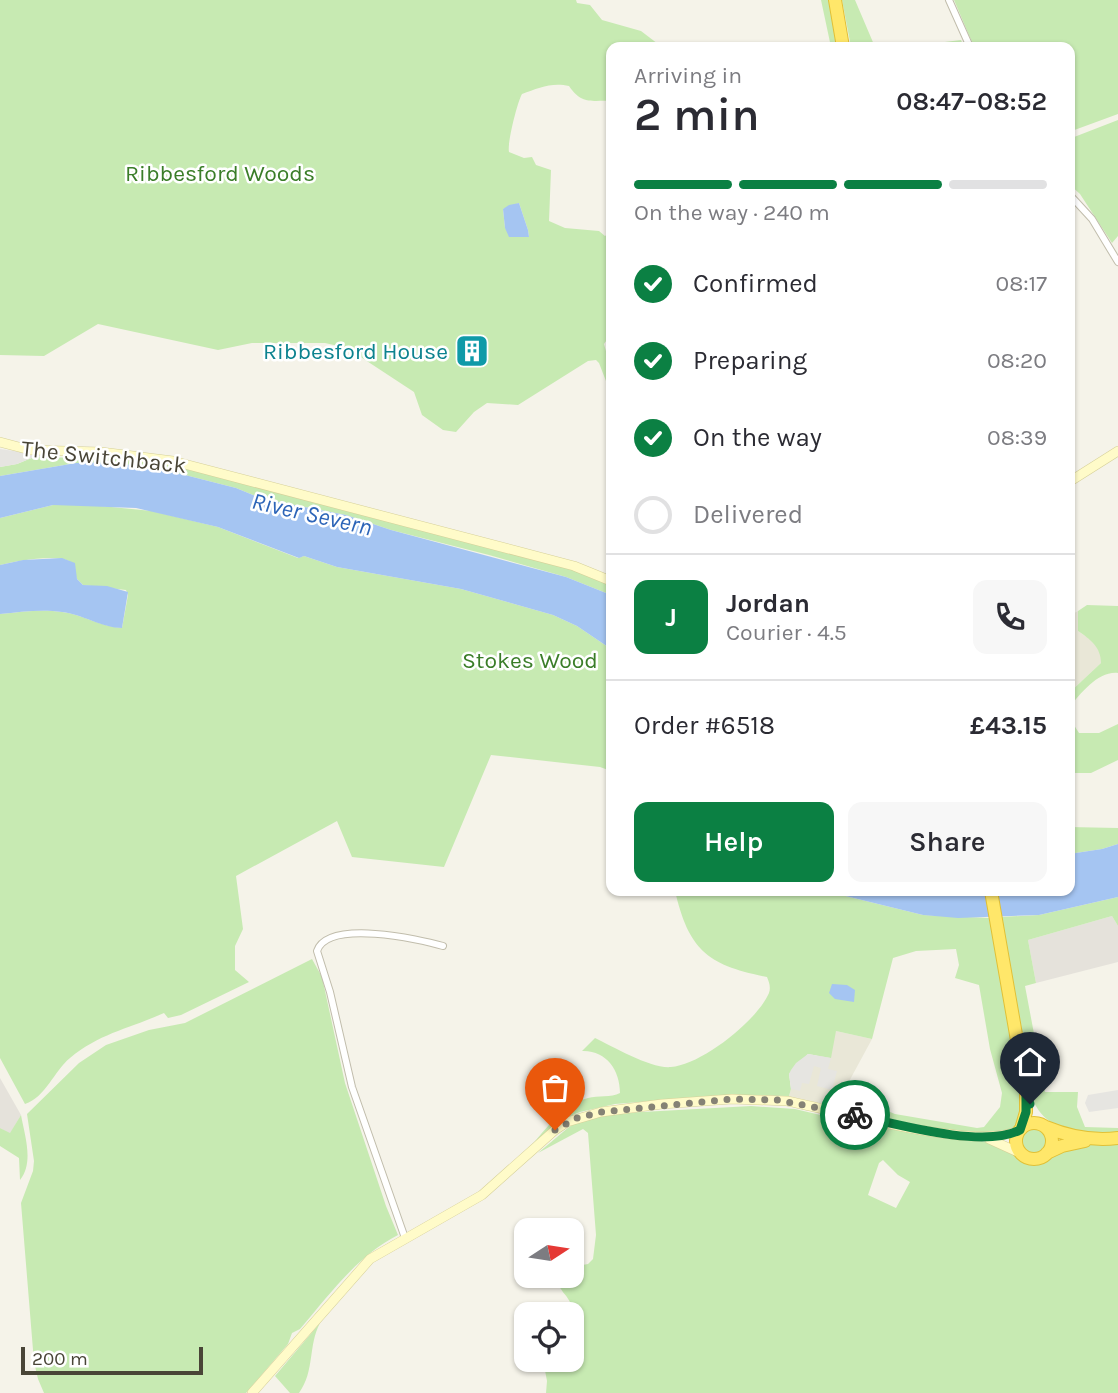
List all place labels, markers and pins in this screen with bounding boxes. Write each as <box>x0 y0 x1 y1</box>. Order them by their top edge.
building icon: Ribbesford House <box>453 332 491 370</box>
place label: Ribbesford House <box>263 338 448 365</box>
pin <box>1000 1032 1060 1104</box>
pin <box>525 1058 585 1130</box>

